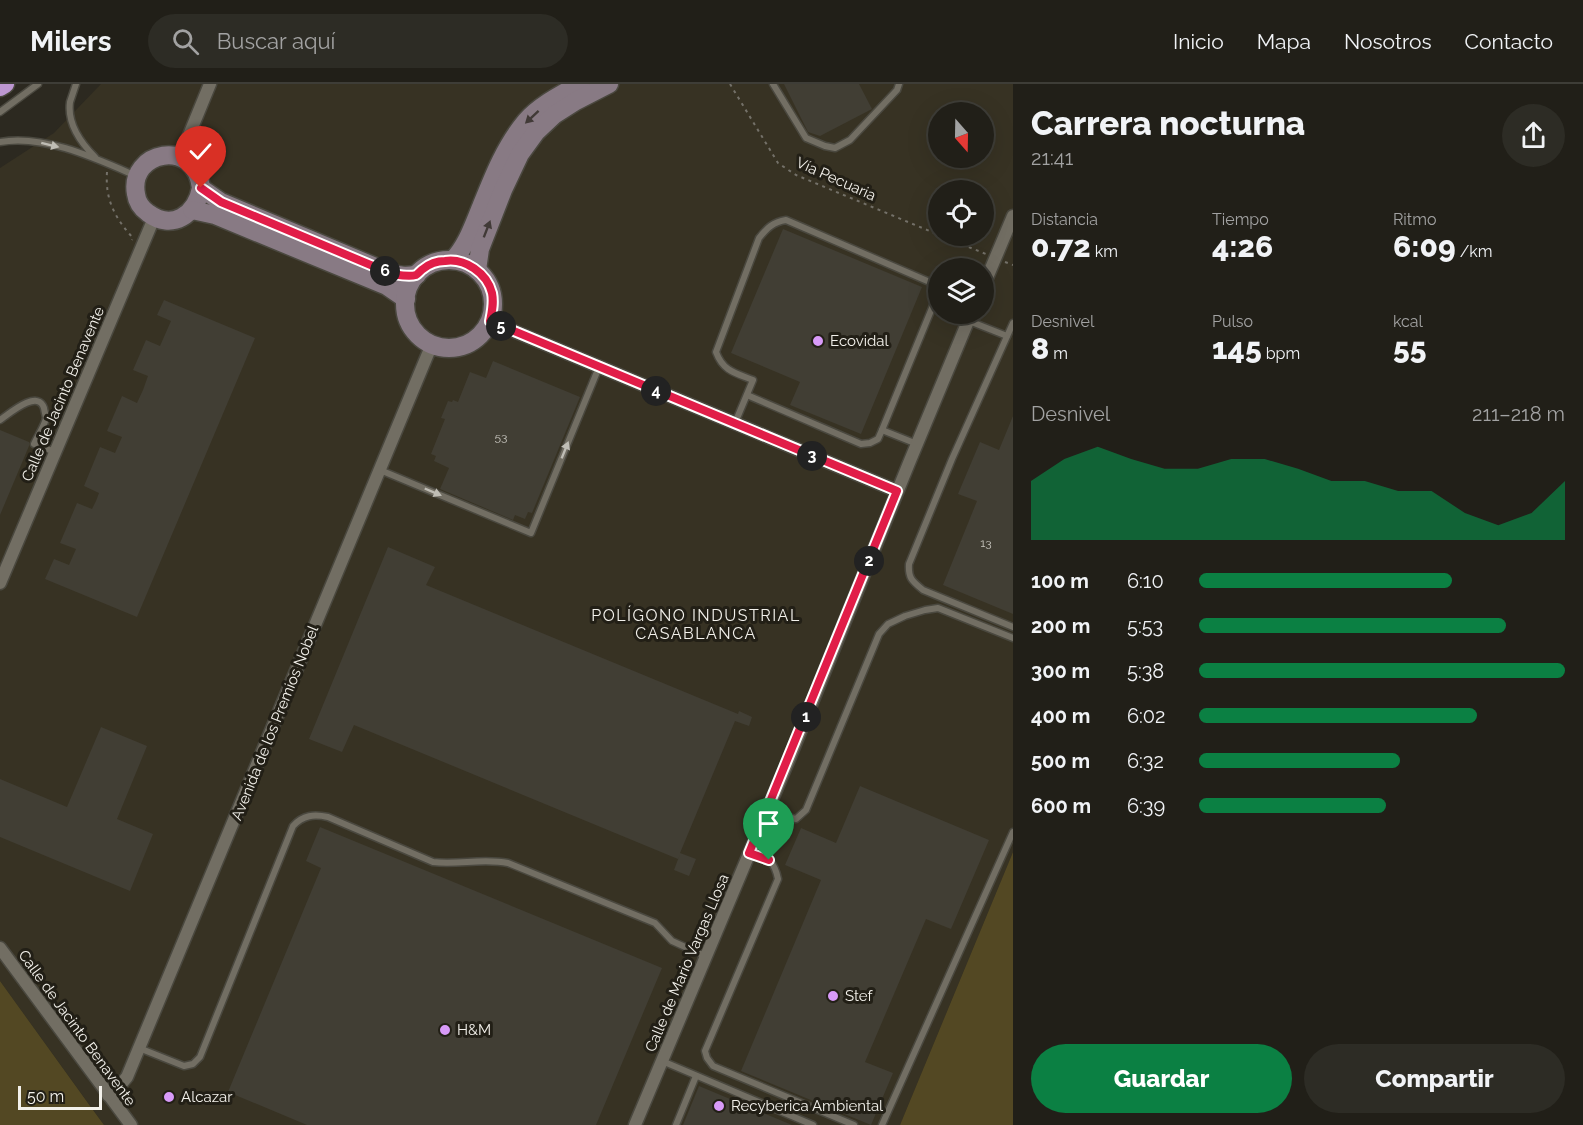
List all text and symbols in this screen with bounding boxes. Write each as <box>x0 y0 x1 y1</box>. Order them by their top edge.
search box <box>148 14 568 68</box>
text: Milers <box>30 25 112 58</box>
icon: search <box>169 25 202 58</box>
text: Buscar aquí <box>217 28 335 54</box>
text: Inicio <box>1173 29 1224 54</box>
text: Mapa <box>1257 29 1311 54</box>
text: Nosotros <box>1344 29 1432 54</box>
text: Contacto <box>1465 29 1553 54</box>
north arrow <box>928 102 994 168</box>
map controls <box>928 102 994 324</box>
text: Carrera nocturna <box>1031 104 1305 143</box>
button: share <box>1502 104 1565 167</box>
one-way arrow <box>524 110 539 124</box>
pin <box>175 126 226 188</box>
icon: check <box>184 135 217 168</box>
one-way arrow <box>41 141 59 150</box>
text: 21:41 <box>1031 146 1073 170</box>
street label: Vía Pecuaria <box>793 153 879 205</box>
button: locate <box>928 180 994 246</box>
text: Distancia <box>1031 210 1098 229</box>
text: Tiempo <box>1212 210 1269 229</box>
text: Ritmo <box>1393 210 1436 229</box>
one-way arrow <box>482 220 492 238</box>
text: 0.72 <box>1031 229 1091 264</box>
text: 4:26 <box>1212 229 1273 264</box>
text: 6:09 <box>1393 229 1456 264</box>
text: km <box>1091 242 1118 261</box>
text: /km <box>1456 242 1493 261</box>
pin: 6 <box>370 256 400 286</box>
button: layers <box>928 258 994 324</box>
text: 6 <box>380 261 390 280</box>
street label: Calle de Jacinto Benavente <box>18 304 108 484</box>
pin: 5 <box>486 311 516 341</box>
text: Desnivel <box>1031 312 1094 331</box>
text: Pulso <box>1212 312 1253 331</box>
text: kcal <box>1393 312 1423 331</box>
text: 5 <box>497 316 505 335</box>
text: 8 <box>1031 331 1049 366</box>
text: 145 <box>1212 331 1262 366</box>
text: 55 <box>1393 331 1426 366</box>
place label: Ecovidal <box>830 332 889 350</box>
marker: Ecovidal <box>811 334 825 348</box>
text: m <box>1049 344 1068 363</box>
text: bpm <box>1262 344 1300 363</box>
pin: 4 <box>641 376 671 406</box>
text: 4 <box>651 381 661 400</box>
text: Desnivel <box>1031 402 1110 426</box>
text: 211–218 m <box>1472 402 1565 426</box>
house number: 53 <box>495 430 507 444</box>
one-way arrow <box>561 441 570 459</box>
pin: 3 <box>797 441 827 471</box>
text: 3 <box>808 446 816 465</box>
one-way arrow <box>425 487 443 497</box>
house number: 13 <box>980 536 992 550</box>
pin: 2 <box>854 546 884 576</box>
text: 2 <box>864 551 874 570</box>
text: 100 m <box>1031 569 1089 593</box>
text: 6:10 <box>1127 569 1164 593</box>
district label: POLÍGONO INDUSTRIAL CASABLANCA <box>591 605 801 643</box>
text: 200 m <box>1031 614 1090 638</box>
text: 5:53 <box>1127 614 1163 638</box>
street label: Avenida de los Premios Nobel <box>228 622 323 823</box>
text: 300 m <box>1031 659 1090 683</box>
text: 5:38 <box>1127 659 1164 683</box>
pin: 1 <box>791 702 821 732</box>
text: 400 m <box>1031 704 1090 728</box>
text: 6:02 <box>1127 704 1165 728</box>
text: 1 <box>802 707 810 726</box>
text: 500 m <box>1031 749 1090 773</box>
text: 6:32 <box>1127 749 1164 773</box>
text: 600 m <box>1031 794 1091 818</box>
text: 6:39 <box>1127 794 1165 818</box>
pin <box>743 798 794 860</box>
icon: arrive <box>752 807 785 840</box>
street label: Calle de Mario Vargas Llosa <box>641 871 733 1055</box>
street label: Calle de Jacinto Benavente <box>14 947 140 1110</box>
place label: Stef <box>845 987 874 1005</box>
marker: Stef <box>826 989 840 1003</box>
place label: H&M <box>457 1021 491 1039</box>
marker: H&M <box>438 1023 452 1037</box>
button: Guardar <box>1031 1044 1292 1113</box>
button: Compartir <box>1304 1044 1565 1113</box>
scale bar <box>18 1083 102 1110</box>
text: 50 m <box>27 1087 64 1106</box>
place label: Alcazar <box>181 1088 233 1106</box>
marker: Alcazar <box>162 1090 176 1104</box>
place label: Recyberica Ambiental <box>731 1097 884 1115</box>
marker: Recyberica Ambiental <box>712 1099 726 1113</box>

